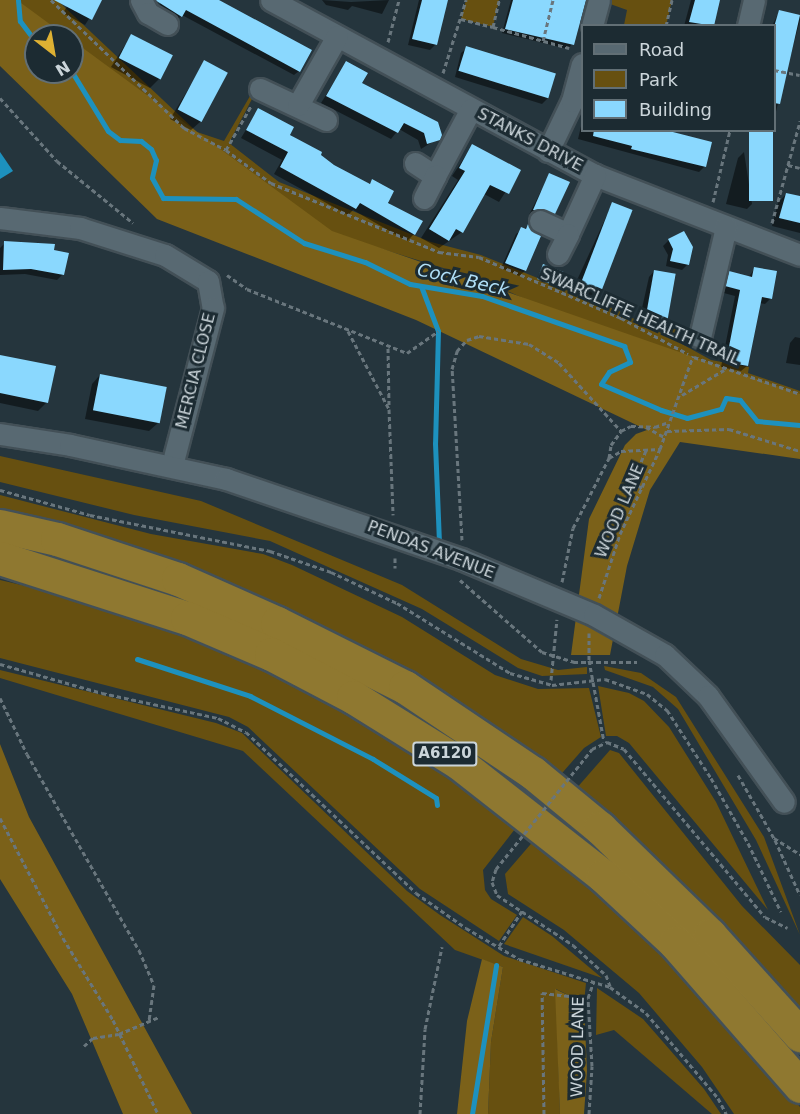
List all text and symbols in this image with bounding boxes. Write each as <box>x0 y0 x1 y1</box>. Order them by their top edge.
north arrow <box>24 24 84 84</box>
legend <box>581 24 776 132</box>
text: Road <box>639 39 684 60</box>
text: N <box>52 57 73 80</box>
text: Park <box>639 69 678 90</box>
text: Building <box>639 99 712 120</box>
street label: STANKS DRIVE <box>474 104 586 176</box>
water label: Cock Beck <box>415 259 511 301</box>
street label: SWARCLIFFE HEALTH TRAIL <box>537 264 743 370</box>
street label: MERCIA CLOSE <box>172 311 220 431</box>
street label: WOOD LANE <box>591 461 649 561</box>
street label: PENDAS AVENUE <box>365 517 497 583</box>
road number: A6120 <box>412 742 478 766</box>
street label: WOOD LANE <box>568 996 588 1098</box>

